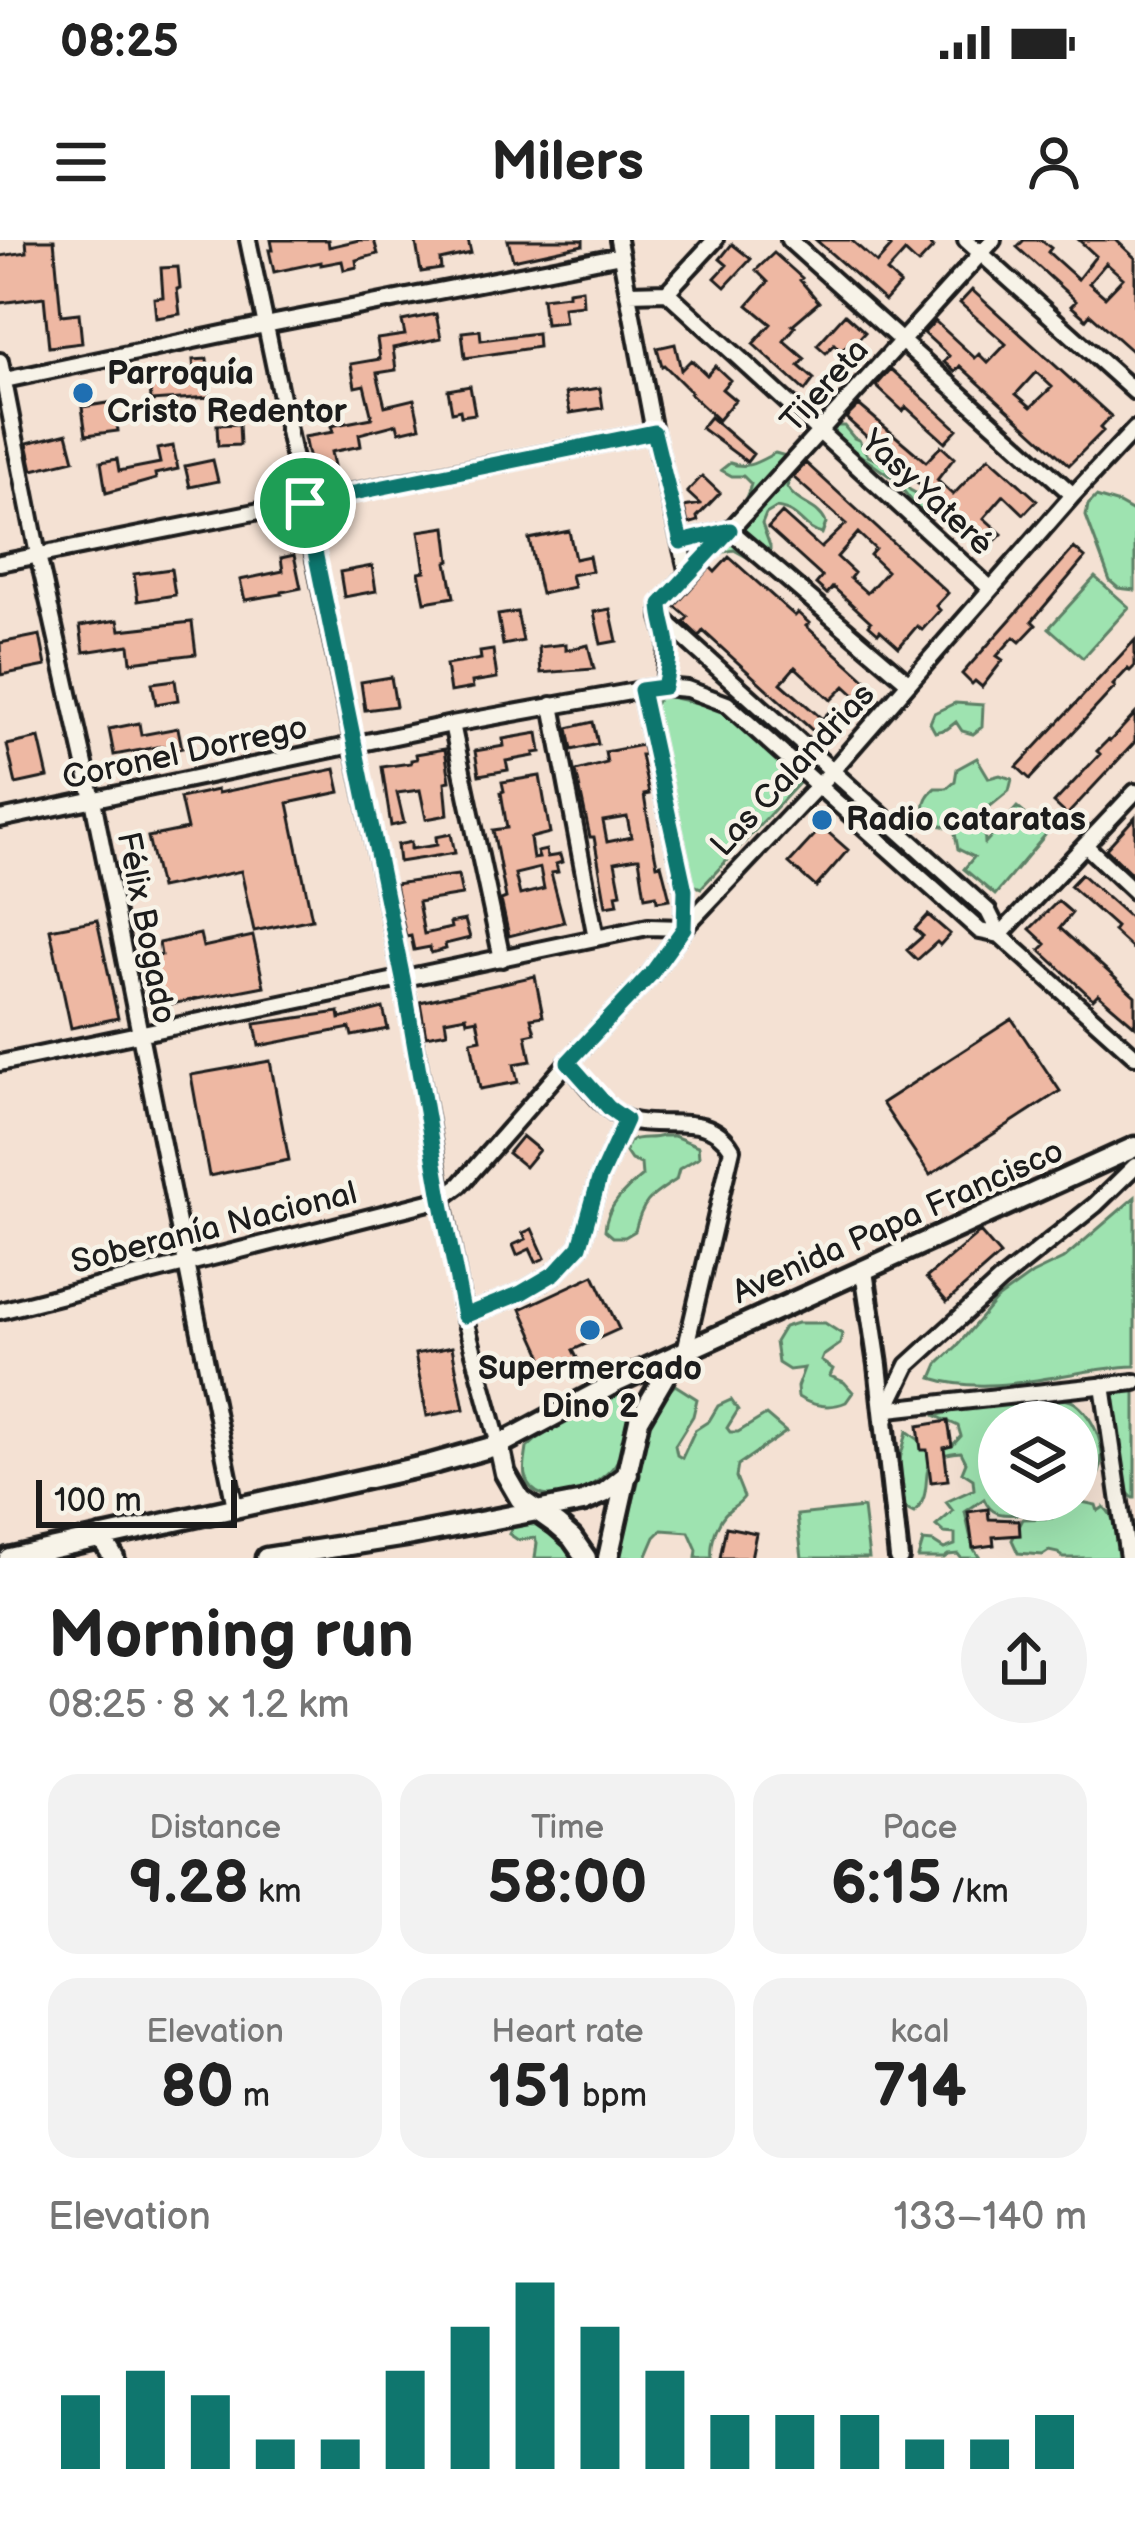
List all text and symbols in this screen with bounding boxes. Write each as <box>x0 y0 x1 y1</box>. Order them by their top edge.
text: 08:25 <box>60 15 179 70</box>
icon: menu <box>48 129 114 195</box>
icon: person <box>1021 129 1087 195</box>
text: Milers <box>491 130 644 195</box>
street label: Tijereta <box>773 331 877 441</box>
place label: Parroquía Cristo Redentor <box>107 354 348 432</box>
marker: Parroquía Cristo Redentor <box>70 380 96 406</box>
street label: Yasy Yateré <box>852 421 1001 564</box>
pin <box>254 452 356 554</box>
icon: arrive <box>272 470 338 536</box>
street label: Las Calandrias <box>703 675 883 865</box>
street label: Coronel Dorrego <box>59 707 311 799</box>
place label: Radio cataratas <box>846 800 1086 840</box>
marker: Radio cataratas <box>809 807 835 833</box>
street label: Félix Bogado <box>108 829 184 1027</box>
street label: Avenida Papa Francisco <box>726 1131 1070 1313</box>
street label: Soberanía Nacional <box>67 1173 361 1283</box>
marker: Supermercado Dino 2 <box>577 1317 603 1343</box>
place label: Supermercado Dino 2 <box>478 1349 702 1427</box>
map controls <box>978 1401 1098 1521</box>
button: layers <box>978 1401 1098 1521</box>
scale bar <box>36 1474 237 1527</box>
text: 100 m <box>54 1481 142 1521</box>
text: Morning run <box>48 1597 414 1676</box>
button: share <box>961 1597 1087 1723</box>
text: 08:25 · 8 × 1.2 km <box>48 1682 350 1729</box>
text: Distance <box>149 1808 281 1848</box>
text: Time <box>531 1808 604 1848</box>
text: Pace <box>882 1808 957 1848</box>
text: 9.28 <box>129 1848 249 1920</box>
text: 58:00 <box>488 1848 647 1920</box>
text: 6:15 <box>831 1848 942 1920</box>
text: km <box>249 1872 302 1912</box>
text: /km <box>942 1872 1009 1912</box>
text: Elevation <box>146 2012 284 2052</box>
text: Heart rate <box>491 2012 644 2052</box>
text: kcal <box>890 2012 949 2052</box>
text: 80 <box>160 2052 234 2124</box>
text: 151 <box>488 2052 573 2124</box>
text: 714 <box>873 2052 967 2124</box>
text: m <box>234 2076 270 2116</box>
text: bpm <box>573 2076 647 2116</box>
text: Elevation <box>48 2194 211 2241</box>
text: 133–140 m <box>894 2194 1087 2241</box>

